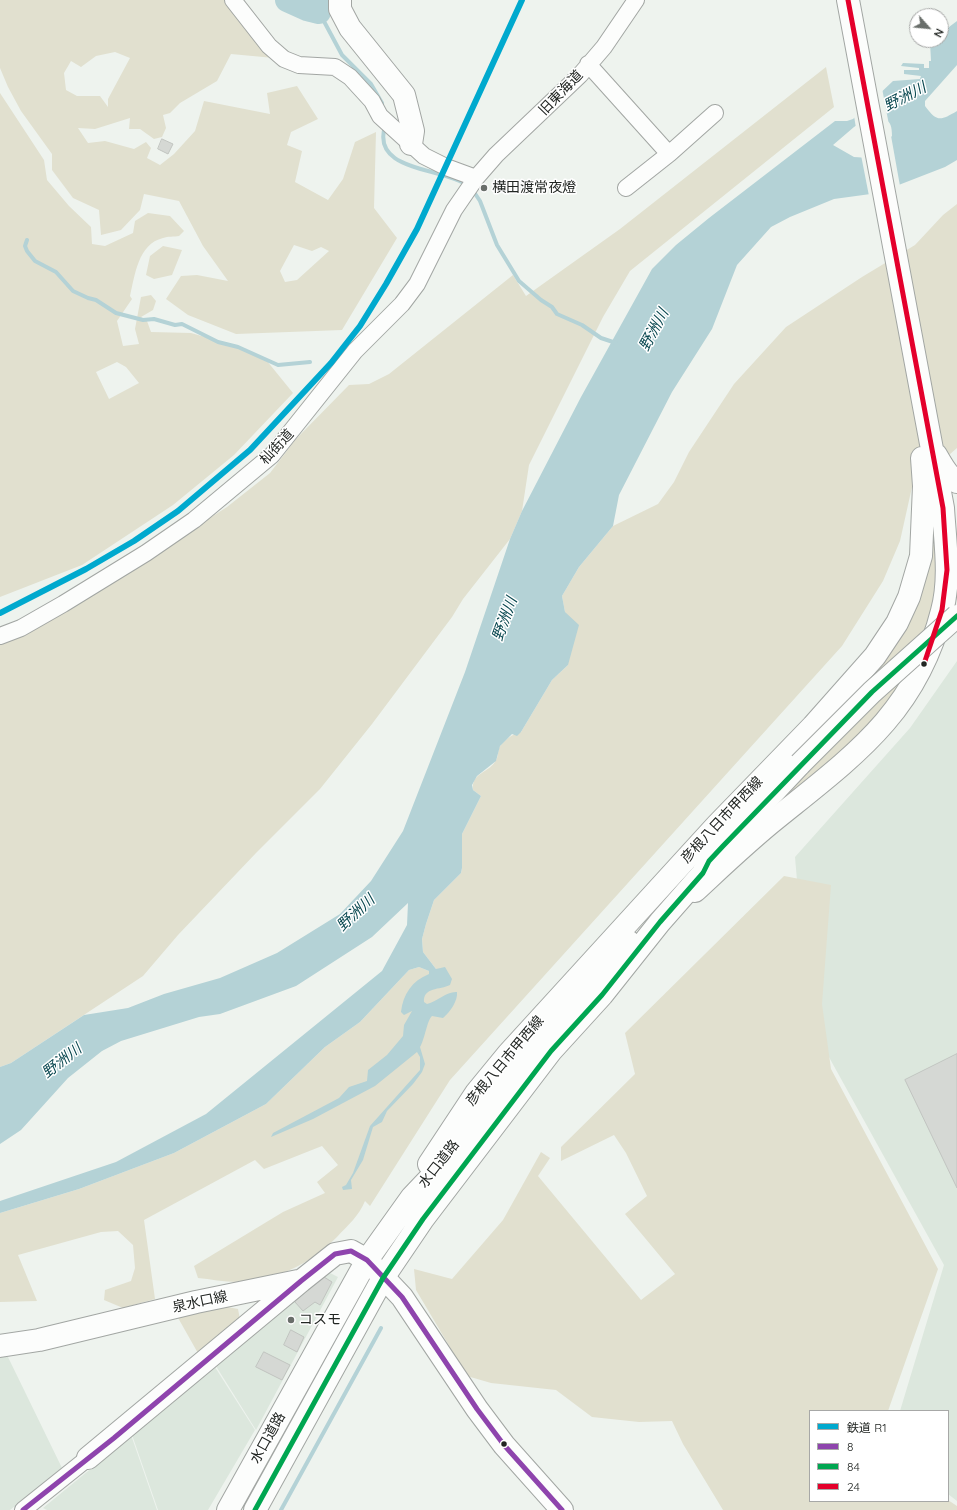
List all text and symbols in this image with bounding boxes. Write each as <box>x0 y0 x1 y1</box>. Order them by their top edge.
north arrow <box>909 8 949 48</box>
text: N <box>931 26 947 40</box>
street label: 旧東海道 <box>536 67 586 119</box>
water label: 野洲川 <box>881 79 929 115</box>
place label: 横田渡常夜燈 <box>492 180 576 196</box>
marker: 横田渡常夜燈 <box>479 183 489 193</box>
water label: 野洲川 <box>635 306 673 354</box>
street label: 杣街道 <box>257 426 297 468</box>
water label: 野洲川 <box>489 595 521 643</box>
unlabelled marker <box>919 659 929 669</box>
street label: 彦根八日市甲西線 <box>678 773 766 867</box>
water label: 野洲川 <box>333 891 379 935</box>
street label: 彦根八日市甲西線 <box>463 1013 547 1109</box>
water label: 野洲川 <box>39 1040 85 1082</box>
street label: 水口道路 <box>415 1137 463 1191</box>
street label: 泉水口線 <box>171 1288 229 1316</box>
place label: コスモ <box>299 1312 341 1328</box>
marker: コスモ <box>286 1315 296 1325</box>
street label: 水口道路 <box>247 1409 289 1467</box>
legend <box>809 1410 949 1502</box>
text: 鉄道 R1 <box>847 1420 887 1435</box>
unlabelled marker <box>499 1439 509 1449</box>
text: 8 <box>847 1439 853 1454</box>
text: 84 <box>847 1459 860 1474</box>
text: 24 <box>847 1479 860 1494</box>

